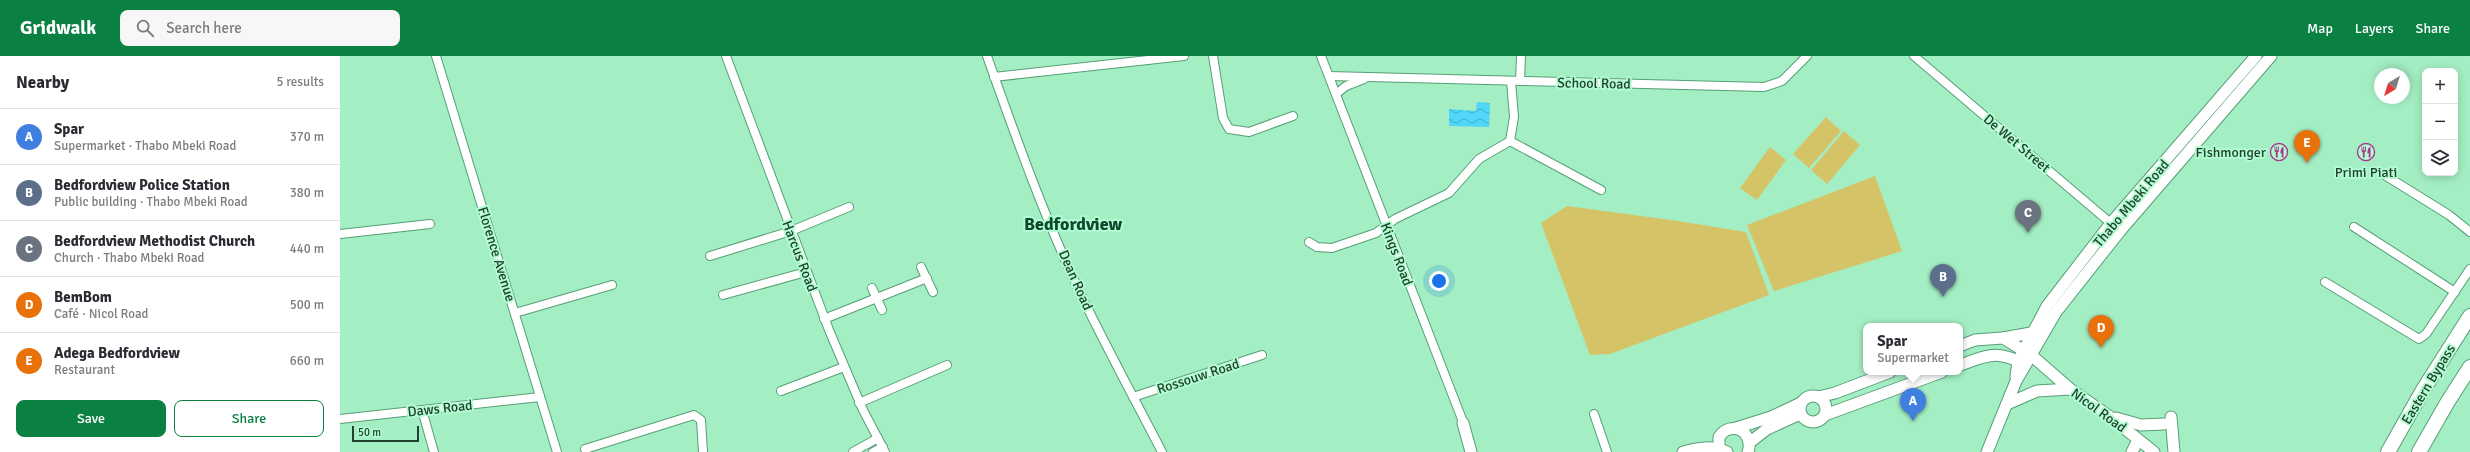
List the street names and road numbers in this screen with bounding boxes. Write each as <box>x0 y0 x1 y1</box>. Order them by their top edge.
street label: School Road <box>1557 74 1631 93</box>
street label: De Wet Street <box>1980 111 2054 176</box>
street label: Thabo Mbeki Road <box>2090 156 2173 250</box>
street label: Florence Avenue <box>474 205 519 304</box>
street label: Harcus Road <box>778 218 821 294</box>
street label: Kings Road <box>1377 220 1416 288</box>
street label: Dean Road <box>1055 248 1096 313</box>
street label: Eastern Bypass <box>2398 341 2459 427</box>
street label: Rossouw Road <box>1155 355 1242 398</box>
street label: Nicol Road <box>2068 385 2130 436</box>
street label: Daws Road <box>407 397 473 420</box>

